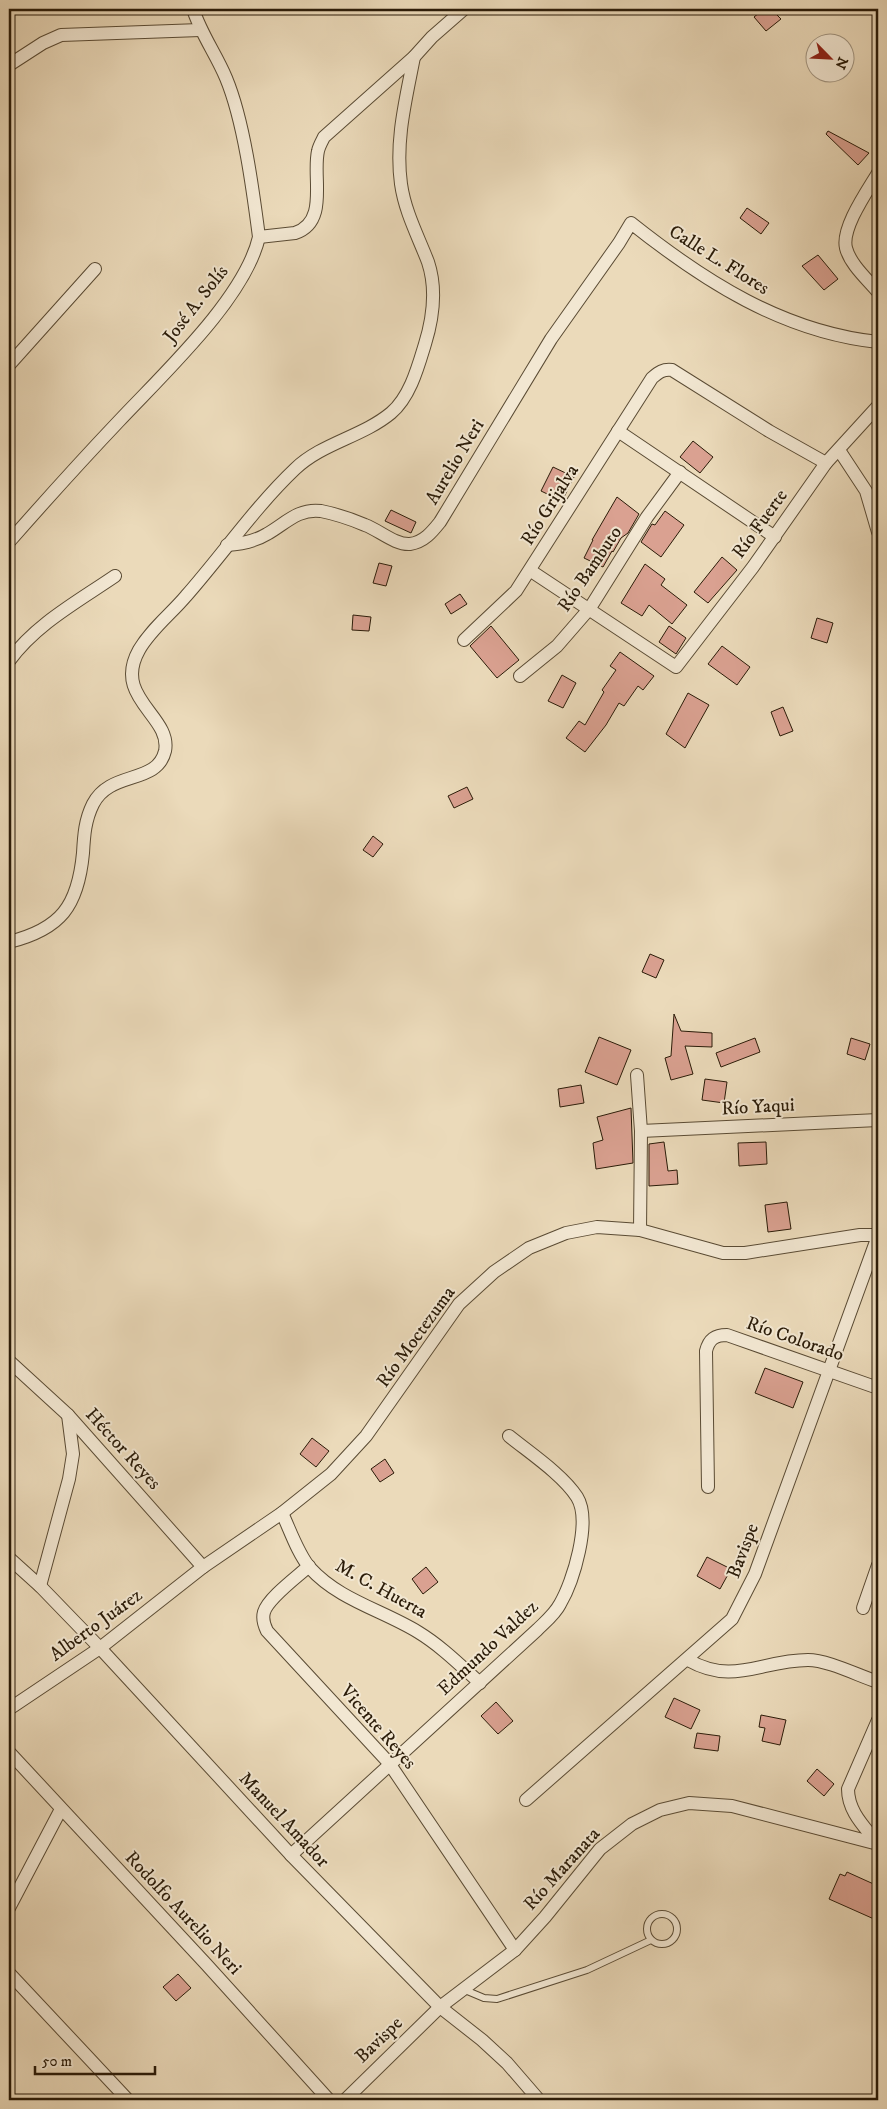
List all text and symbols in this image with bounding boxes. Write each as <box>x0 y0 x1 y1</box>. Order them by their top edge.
north arrow <box>804 32 854 82</box>
text: N <box>830 54 852 72</box>
street label: Calle L. Flores <box>665 220 773 300</box>
street label: José A. Solís <box>157 261 233 349</box>
street label: Aurelio Neri <box>421 415 489 509</box>
street label: Río Grijalva <box>516 460 584 550</box>
street label: Río Fuerte <box>727 485 793 563</box>
street label: Río Bambuto <box>553 522 627 616</box>
street label: Río Yaqui <box>721 1094 795 1121</box>
street label: Río Moctezuma <box>372 1282 460 1392</box>
street label: Río Colorado <box>743 1312 847 1366</box>
street label: Héctor Reyes <box>80 1403 166 1495</box>
street label: Bavispe <box>722 1520 764 1582</box>
street label: M. C. Huerta <box>331 1554 431 1624</box>
street label: Alberto Juárez <box>45 1584 147 1666</box>
street label: Edmundo Valdez <box>433 1596 543 1700</box>
street label: Vicente Reyes <box>334 1679 421 1774</box>
street label: Manuel Amador <box>234 1767 334 1873</box>
street label: Río Maranata <box>519 1823 605 1915</box>
street label: Rodolfo Aurelio Neri <box>120 1846 246 1980</box>
street label: Bavispe <box>350 2012 408 2068</box>
scale bar <box>35 2044 155 2076</box>
text: 50 m <box>42 2052 72 2071</box>

